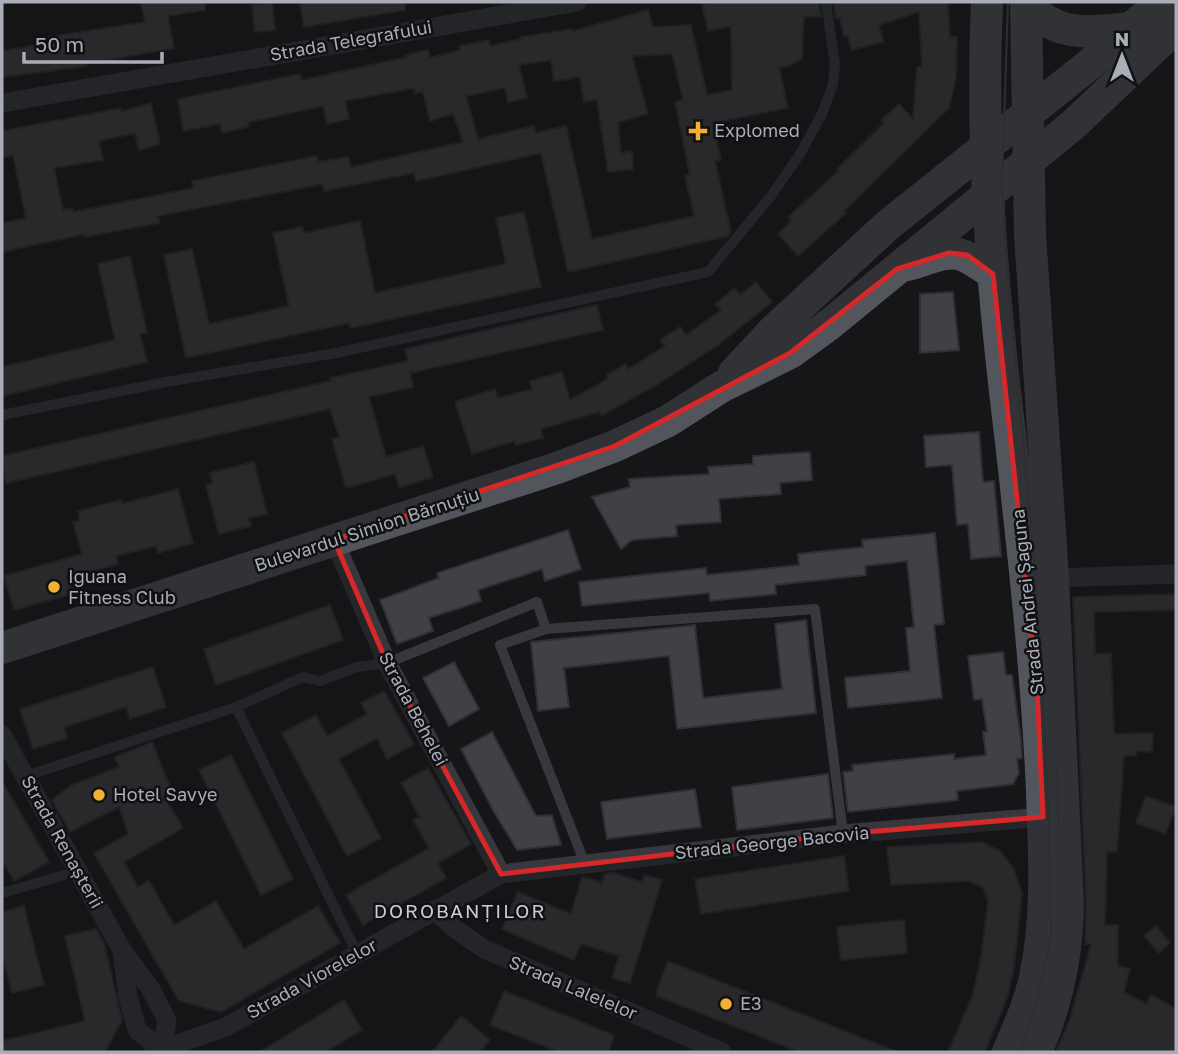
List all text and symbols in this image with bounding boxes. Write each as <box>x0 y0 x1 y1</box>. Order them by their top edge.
street label: Strada Telegrafului <box>268 15 434 65</box>
scale bar <box>24 21 163 65</box>
north arrow <box>1087 21 1157 91</box>
text: N <box>1115 27 1129 50</box>
text: 50 m <box>35 31 84 57</box>
place label: Explomed <box>714 119 800 141</box>
marker: Explomed <box>688 121 708 141</box>
street label: Bulevardul Simion Bărnuțiu <box>252 482 482 576</box>
street label: Strada Andrei Șaguna <box>1006 508 1048 696</box>
place label: Iguana Fitness Club <box>68 565 176 608</box>
marker: Iguana Fitness Club <box>46 579 62 595</box>
street label: Strada Behelei <box>375 648 453 769</box>
street label: Strada Renașterii <box>17 771 109 912</box>
place label: Hotel Savye <box>113 783 218 805</box>
marker: Hotel Savye <box>91 787 107 803</box>
street label: Strada George Bacovia <box>674 821 870 863</box>
district label: DOROBANȚILOR <box>374 899 546 923</box>
street label: Strada Viorelelor <box>243 933 380 1023</box>
street label: Strada Lalelelor <box>506 950 641 1024</box>
place label: E3 <box>740 992 762 1014</box>
marker: E3 <box>718 996 734 1012</box>

